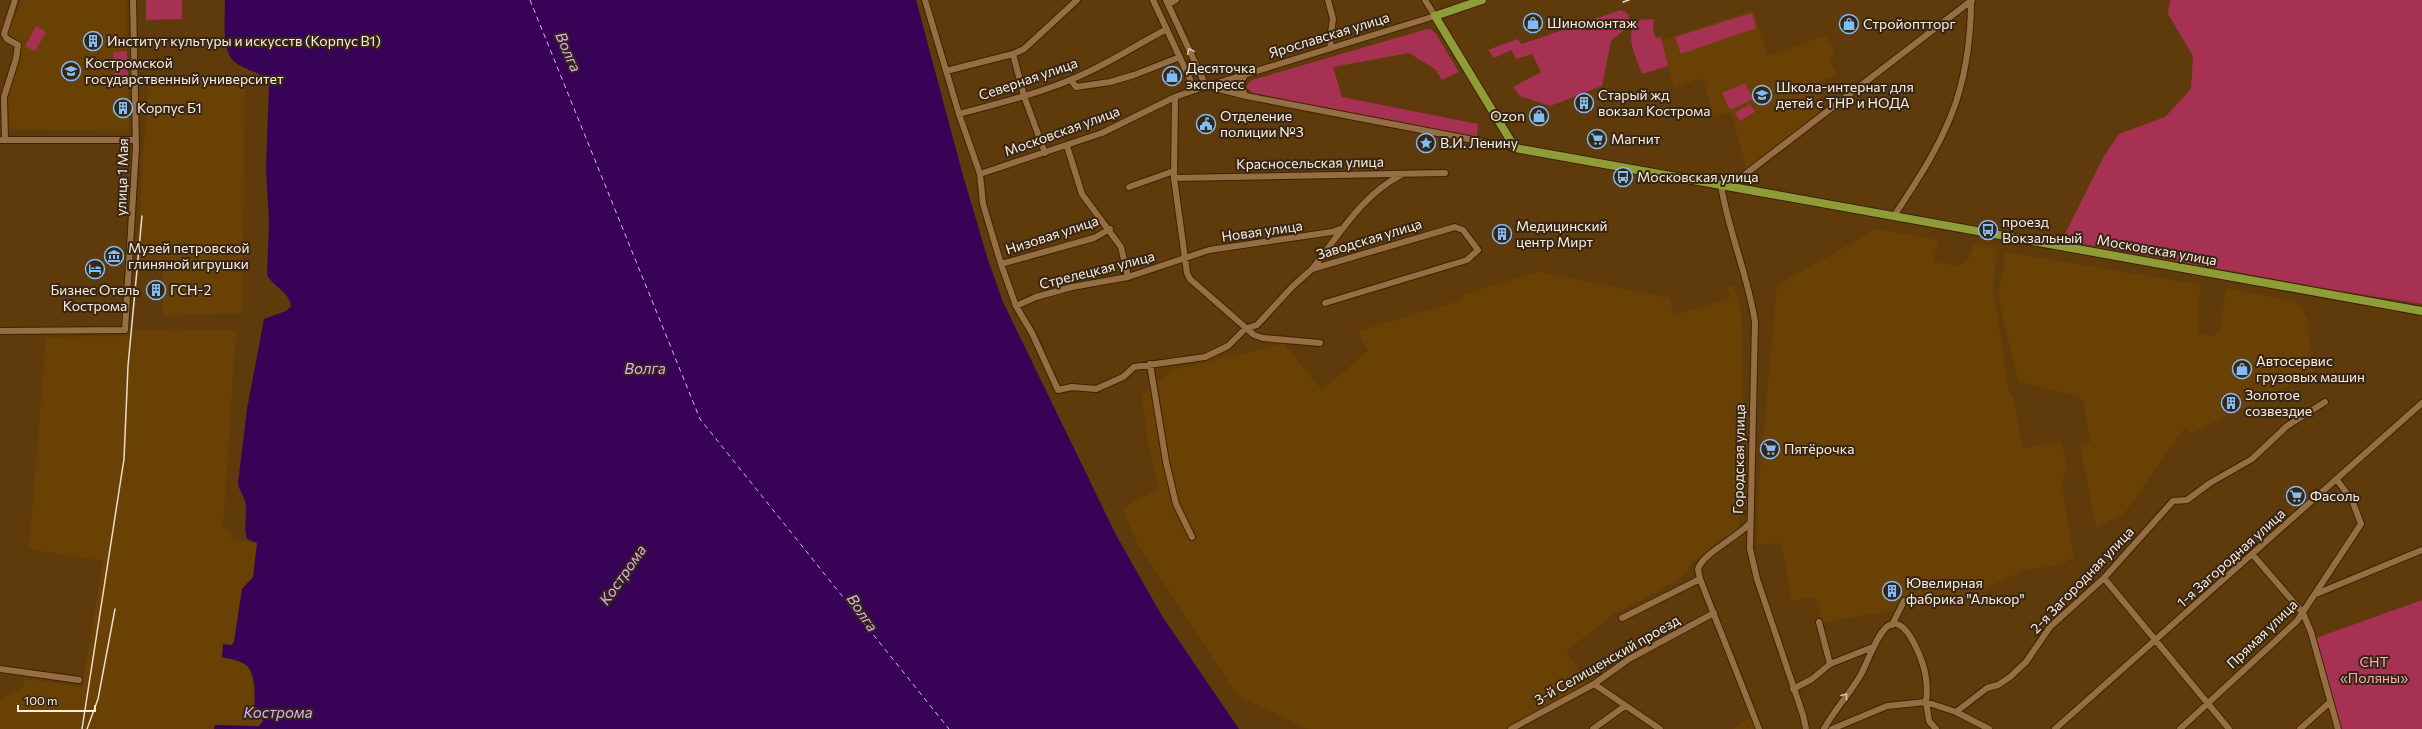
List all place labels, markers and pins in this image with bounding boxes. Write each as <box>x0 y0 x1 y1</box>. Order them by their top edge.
shop icon: Шиномонтаж <box>1522 12 1544 34</box>
shop icon: Стройоптторг <box>1838 13 1860 35</box>
place label: Шиномонтаж <box>1547 14 1637 31</box>
place label: Стройоптторг <box>1863 15 1956 32</box>
building icon: Институт культуры и искусств (Корпус В1) <box>82 30 104 52</box>
place label: Институт культуры и искусств (Корпус В1) <box>107 32 381 49</box>
place label: Костромской государственный университет <box>85 54 284 87</box>
place label: Десяточка экспресс <box>1186 59 1256 92</box>
school or university icon: Костромской государственный университет <box>60 60 82 82</box>
shop icon: Десяточка экспресс <box>1161 65 1183 87</box>
place label: Школа-интернат для детей с ТНР и НОДА <box>1776 78 1914 111</box>
school or university icon: Школа-интернат для детей с ТНР и НОДА <box>1751 84 1773 106</box>
place label: Старый жд вокзал Кострома <box>1598 86 1711 119</box>
building icon: Старый жд вокзал Кострома <box>1573 92 1595 114</box>
building icon: Корпус Б1 <box>112 97 134 119</box>
place label: Корпус Б1 <box>137 99 202 116</box>
shop icon: Ozon <box>1528 105 1550 127</box>
place label: Отделение полиции №3 <box>1220 107 1304 140</box>
place label: Ozon <box>1490 107 1525 124</box>
public building icon: Отделение полиции №3 <box>1195 113 1217 135</box>
supermarket icon: Магнит <box>1586 128 1608 150</box>
place label: Магнит <box>1611 130 1661 147</box>
place icon: В.И. Ленину <box>1415 132 1437 154</box>
place label: В.И. Ленину <box>1440 134 1518 151</box>
bus stop icon: Московская улица <box>1612 166 1634 188</box>
place label: Московская улица <box>1637 168 1759 185</box>
place label: проезд Вокзальный <box>2002 213 2082 246</box>
place label: Медицинский центр Мирт <box>1516 217 1608 250</box>
bus stop icon: проезд Вокзальный <box>1977 219 1999 241</box>
building icon: Медицинский центр Мирт <box>1491 223 1513 245</box>
place label: Музей петровской глиняной игрушки <box>128 239 249 272</box>
museum icon: Музей петровской глиняной игрушки <box>103 245 125 267</box>
hotel icon: Бизнес Отель Кострома <box>84 258 106 280</box>
building icon: ГСН-2 <box>145 279 167 301</box>
place label: Бизнес Отель Кострома <box>50 281 140 314</box>
place label: ГСН-2 <box>170 281 211 298</box>
place label: Автосервис грузовых машин <box>2256 352 2365 385</box>
shop icon: Автосервис грузовых машин <box>2231 358 2253 380</box>
place label: Золотое созвездие <box>2245 386 2312 419</box>
building icon: Золотое созвездие <box>2220 392 2242 414</box>
supermarket icon: Пятёрочка <box>1759 438 1781 460</box>
place label: Пятёрочка <box>1784 440 1854 457</box>
supermarket icon: Фасоль <box>2285 485 2307 507</box>
place label: Фасоль <box>2310 487 2360 504</box>
place label: Ювелирная фабрика "Алькор" <box>1906 574 2025 607</box>
building icon: Ювелирная фабрика "Алькор" <box>1881 580 1903 602</box>

